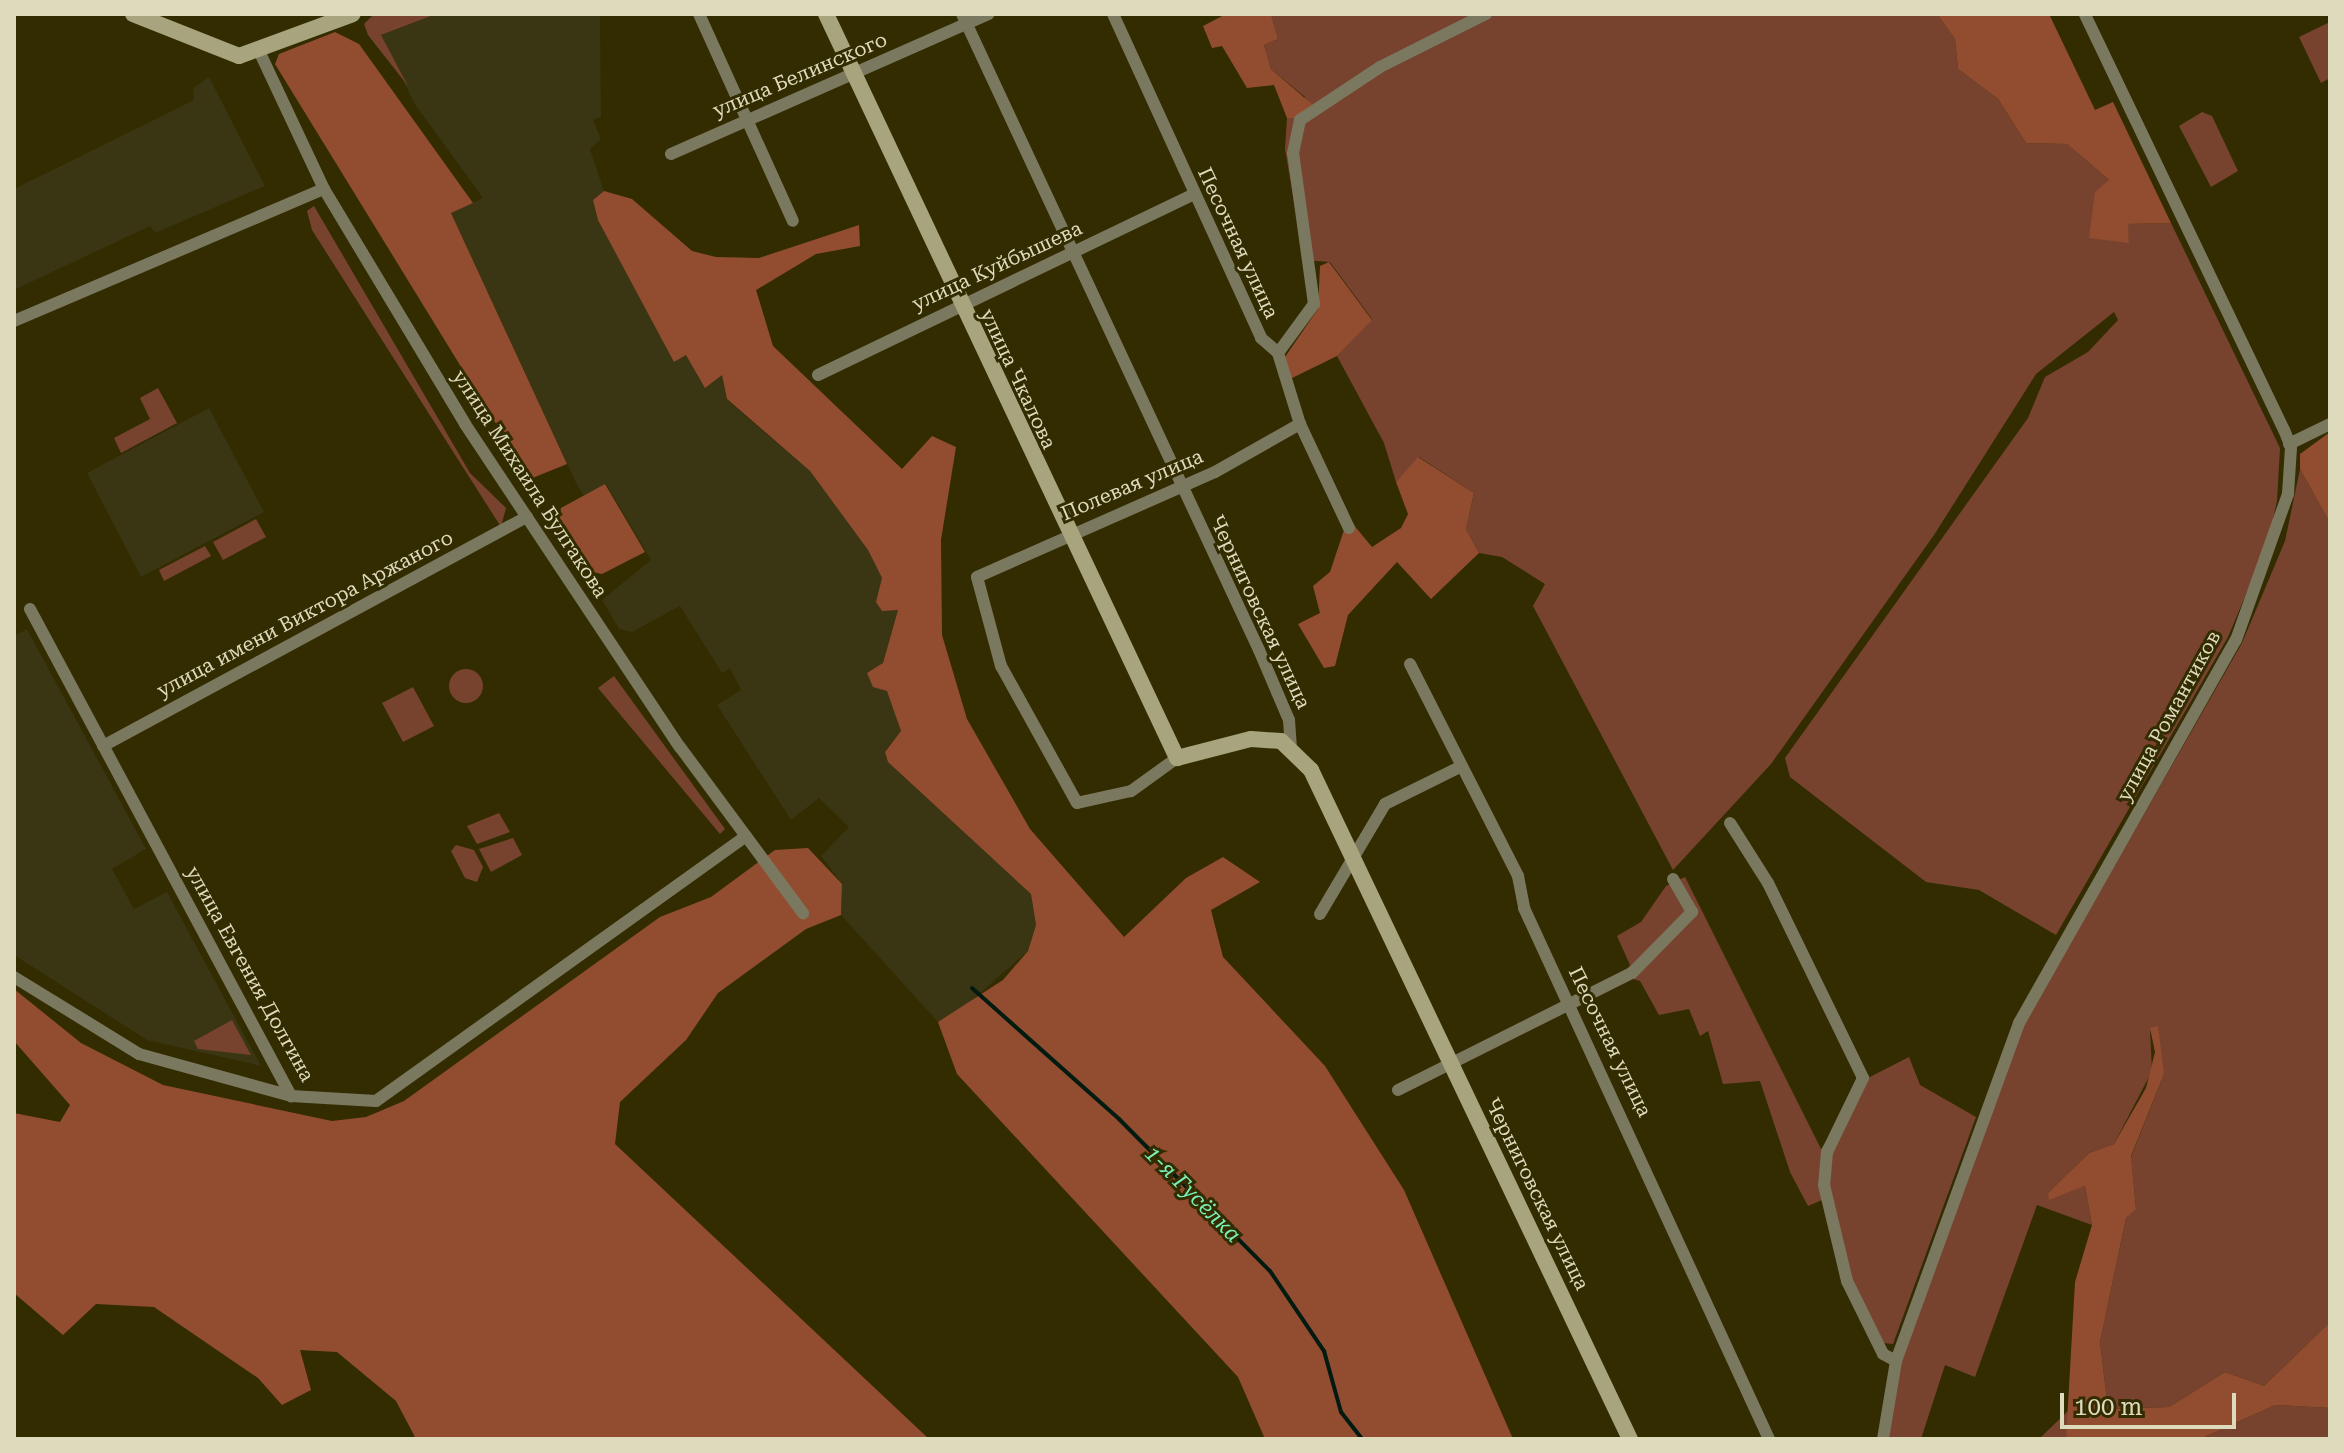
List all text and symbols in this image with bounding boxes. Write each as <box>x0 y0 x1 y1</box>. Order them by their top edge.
street label: улица Белинского <box>709 27 891 123</box>
street label: Песочная улица <box>1192 164 1284 322</box>
street label: улица Куйбышева <box>908 216 1086 316</box>
street label: улица Чкалова <box>975 305 1061 453</box>
street label: улица Михаила Булгакова <box>447 366 613 602</box>
street label: Полевая улица <box>1057 444 1207 526</box>
street label: Черниговская улица <box>1205 511 1315 713</box>
street label: улица имени Виктора Аржаного <box>153 526 457 702</box>
street label: улица Романтиков <box>2112 626 2226 806</box>
street label: улица Евгения Долгина <box>181 862 319 1086</box>
street label: Песочная улица <box>1563 963 1657 1121</box>
street label: Черниговская улица <box>1480 1094 1594 1294</box>
water label: 1-я Гусёлка <box>1139 1140 1247 1248</box>
scale bar <box>2064 1377 2240 1427</box>
text: 100 m <box>2074 1393 2142 1421</box>

